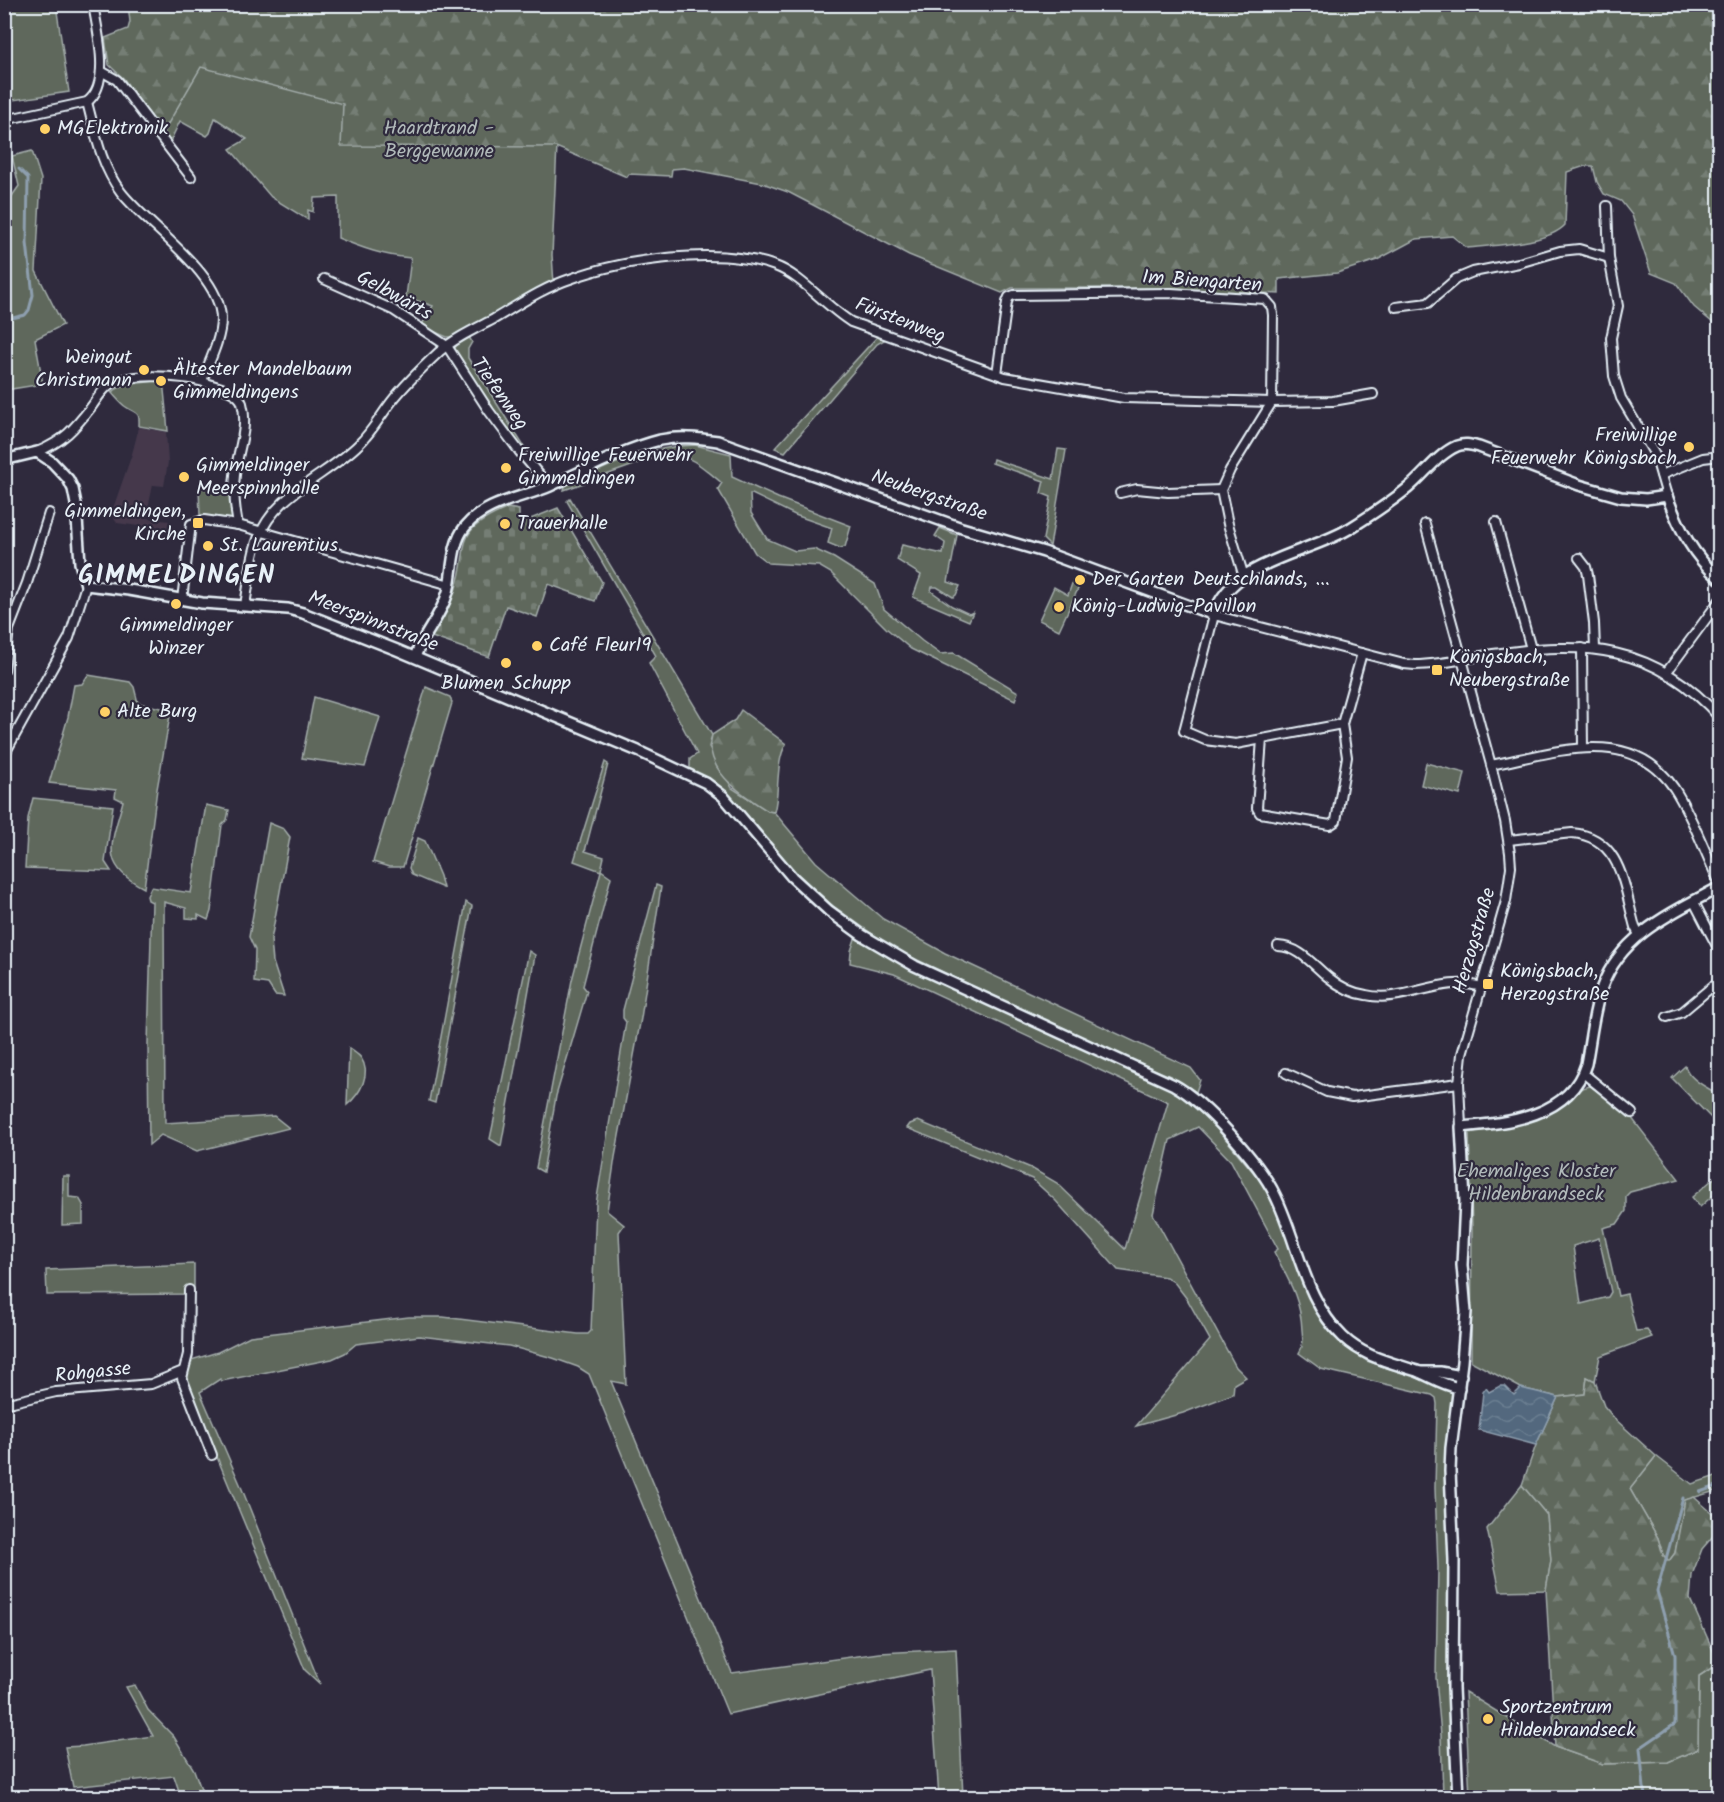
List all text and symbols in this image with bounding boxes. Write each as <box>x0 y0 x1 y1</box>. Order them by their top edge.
place label: MGElektronik <box>57 113 169 145</box>
park label: Haardtrand - Berggewanne <box>384 113 494 168</box>
marker: MGElektronik <box>38 122 52 136</box>
street label: Gelbwärts <box>350 262 438 330</box>
street label: Im Biengarten <box>1141 262 1263 302</box>
street label: Fürstenweg <box>850 289 950 353</box>
place label: Weingut Christmann <box>35 342 132 397</box>
street label: Tiefenweg <box>462 351 536 437</box>
place label: Ältester Mandelbaum Gimmeldingens <box>173 354 352 409</box>
marker: Weingut Christmann <box>137 363 151 377</box>
marker: Ältester Mandelbaum Gimmeldingens <box>154 374 168 388</box>
place label: Freiwillige Feuerwehr Königsbach <box>1491 420 1677 475</box>
place label: Freiwillige Feuerwehr Gimmeldingen <box>518 440 694 495</box>
marker: Freiwillige Feuerwehr Königsbach <box>1682 440 1696 454</box>
place label: Gimmeldinger Meerspinnhalle <box>196 450 319 505</box>
marker: Freiwillige Feuerwehr Gimmeldingen <box>499 461 513 475</box>
street label: Neubergstraße <box>867 461 991 531</box>
marker: Gimmeldinger Meerspinnhalle <box>177 470 191 484</box>
place label: Gimmeldingen, Kirche <box>64 496 186 551</box>
place label: Trauerhalle <box>517 508 608 540</box>
marker: Gimmeldingen, Kirche <box>191 516 205 530</box>
marker: Trauerhalle <box>498 517 512 531</box>
place label: St. Laurentius <box>220 530 338 562</box>
marker: St. Laurentius <box>201 539 215 553</box>
district label: GIMMELDINGEN <box>78 555 276 597</box>
place label: Der Garten Deutschlands, ... <box>1092 564 1330 596</box>
marker: Der Garten Deutschlands, ... <box>1073 573 1087 587</box>
street label: Meerspinnstraße <box>303 582 443 662</box>
place label: König-Ludwig-Pavillon <box>1071 591 1256 623</box>
marker: Gimmeldinger Winzer <box>169 597 183 611</box>
marker: König-Ludwig-Pavillon <box>1052 600 1066 614</box>
place label: Gimmeldinger Winzer <box>119 610 234 665</box>
place label: Café Fleur19 <box>549 630 652 662</box>
marker: Café Fleur19 <box>530 639 544 653</box>
place label: Königsbach, Neubergstraße <box>1449 642 1570 697</box>
marker: Blumen Schupp <box>499 656 513 670</box>
marker: Königsbach, Neubergstraße <box>1430 663 1444 677</box>
place label: Blumen Schupp <box>441 668 571 700</box>
place label: Alte Burg <box>117 696 197 728</box>
marker: Alte Burg <box>98 705 112 719</box>
street label: Herzogstraße <box>1445 884 1505 998</box>
place label: Königsbach, Herzogstraße <box>1500 956 1609 1011</box>
marker: Königsbach, Herzogstraße <box>1481 977 1495 991</box>
park label: Ehemaliges Kloster Hildenbrandseck <box>1456 1156 1617 1211</box>
street label: Rohgasse <box>53 1353 133 1393</box>
place label: Sportzentrum Hildenbrandseck <box>1500 1692 1636 1747</box>
marker: Sportzentrum Hildenbrandseck <box>1481 1712 1495 1726</box>

